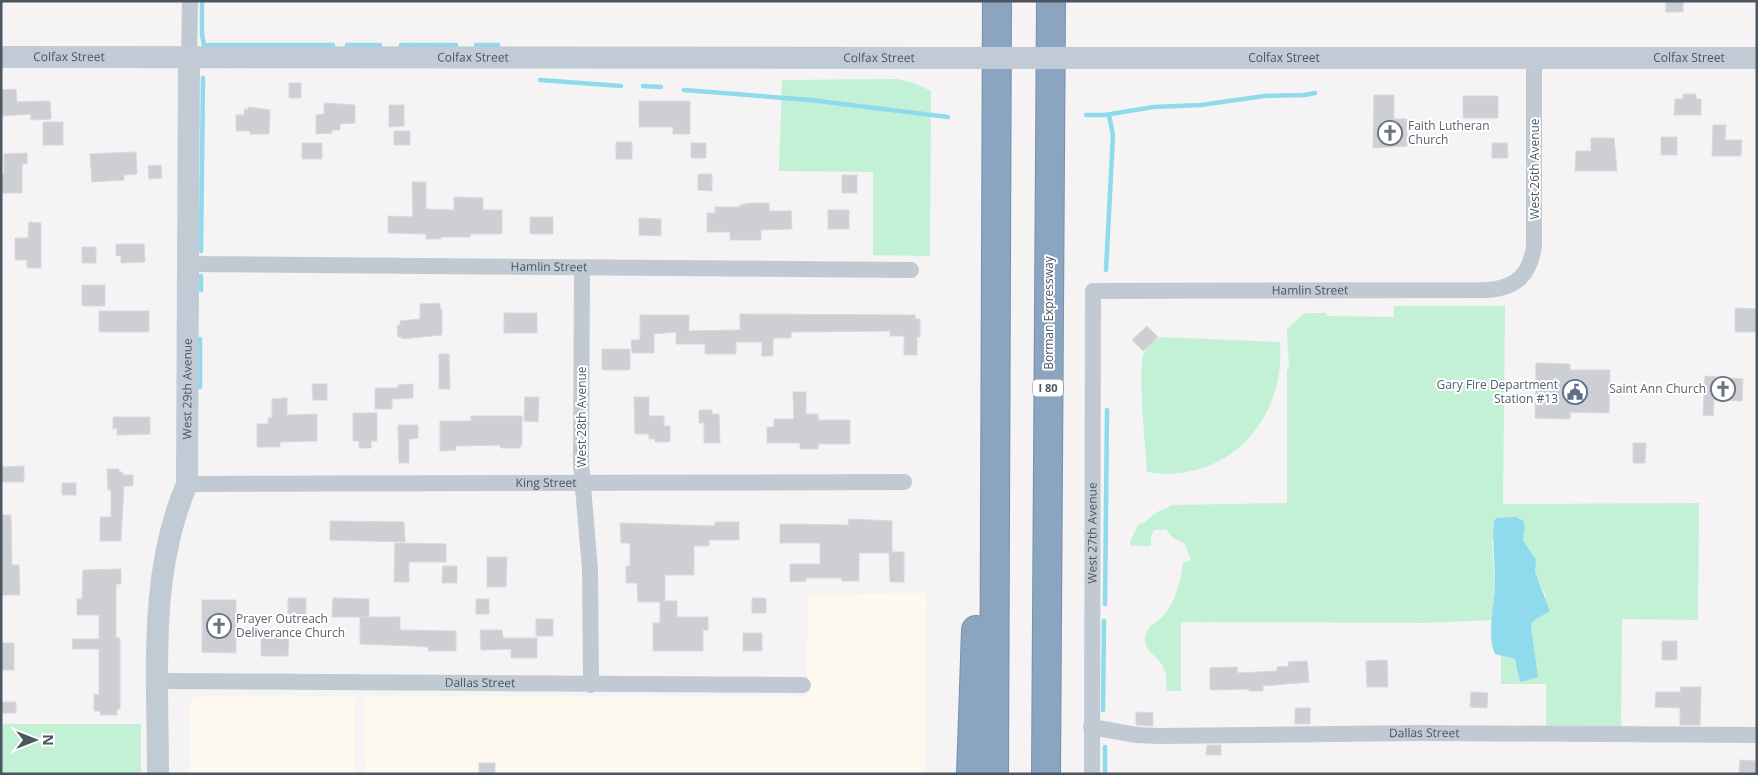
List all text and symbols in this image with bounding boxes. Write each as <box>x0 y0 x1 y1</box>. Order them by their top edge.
street label: Colfax Street <box>33 48 105 65</box>
street label: Colfax Street <box>437 48 509 66</box>
street label: Colfax Street <box>843 49 915 66</box>
street label: Colfax Street <box>1248 49 1320 66</box>
street label: Colfax Street <box>1653 49 1725 66</box>
place label: Faith Lutheran Church <box>1408 117 1490 148</box>
street label: West 26th Avenue <box>1526 118 1543 220</box>
church icon: Faith Lutheran Church <box>1377 120 1403 146</box>
street label: Borman Expressway <box>1040 255 1057 370</box>
street label: Hamlin Street <box>511 258 587 275</box>
street label: Hamlin Street <box>1272 281 1348 299</box>
street label: West 29th Avenue <box>178 338 196 439</box>
street label: West 28th Avenue <box>573 366 590 468</box>
place label: Gary Fire Department Station #13 <box>1436 376 1558 407</box>
church icon: Saint Ann Church <box>1710 376 1736 402</box>
road number: I 80 <box>1033 379 1063 396</box>
public building icon: Gary Fire Department Station #13 <box>1562 379 1588 405</box>
place label: Saint Ann Church <box>1609 380 1706 397</box>
street label: King Street <box>515 474 576 491</box>
street label: West 27th Avenue <box>1083 482 1101 584</box>
place label: Prayer Outreach Deliverance Church <box>236 610 345 641</box>
church icon: Prayer Outreach Deliverance Church <box>206 613 232 639</box>
street label: Dallas Street <box>445 674 515 691</box>
north arrow <box>10 715 60 765</box>
street label: Dallas Street <box>1389 724 1460 741</box>
text: N <box>39 734 58 746</box>

